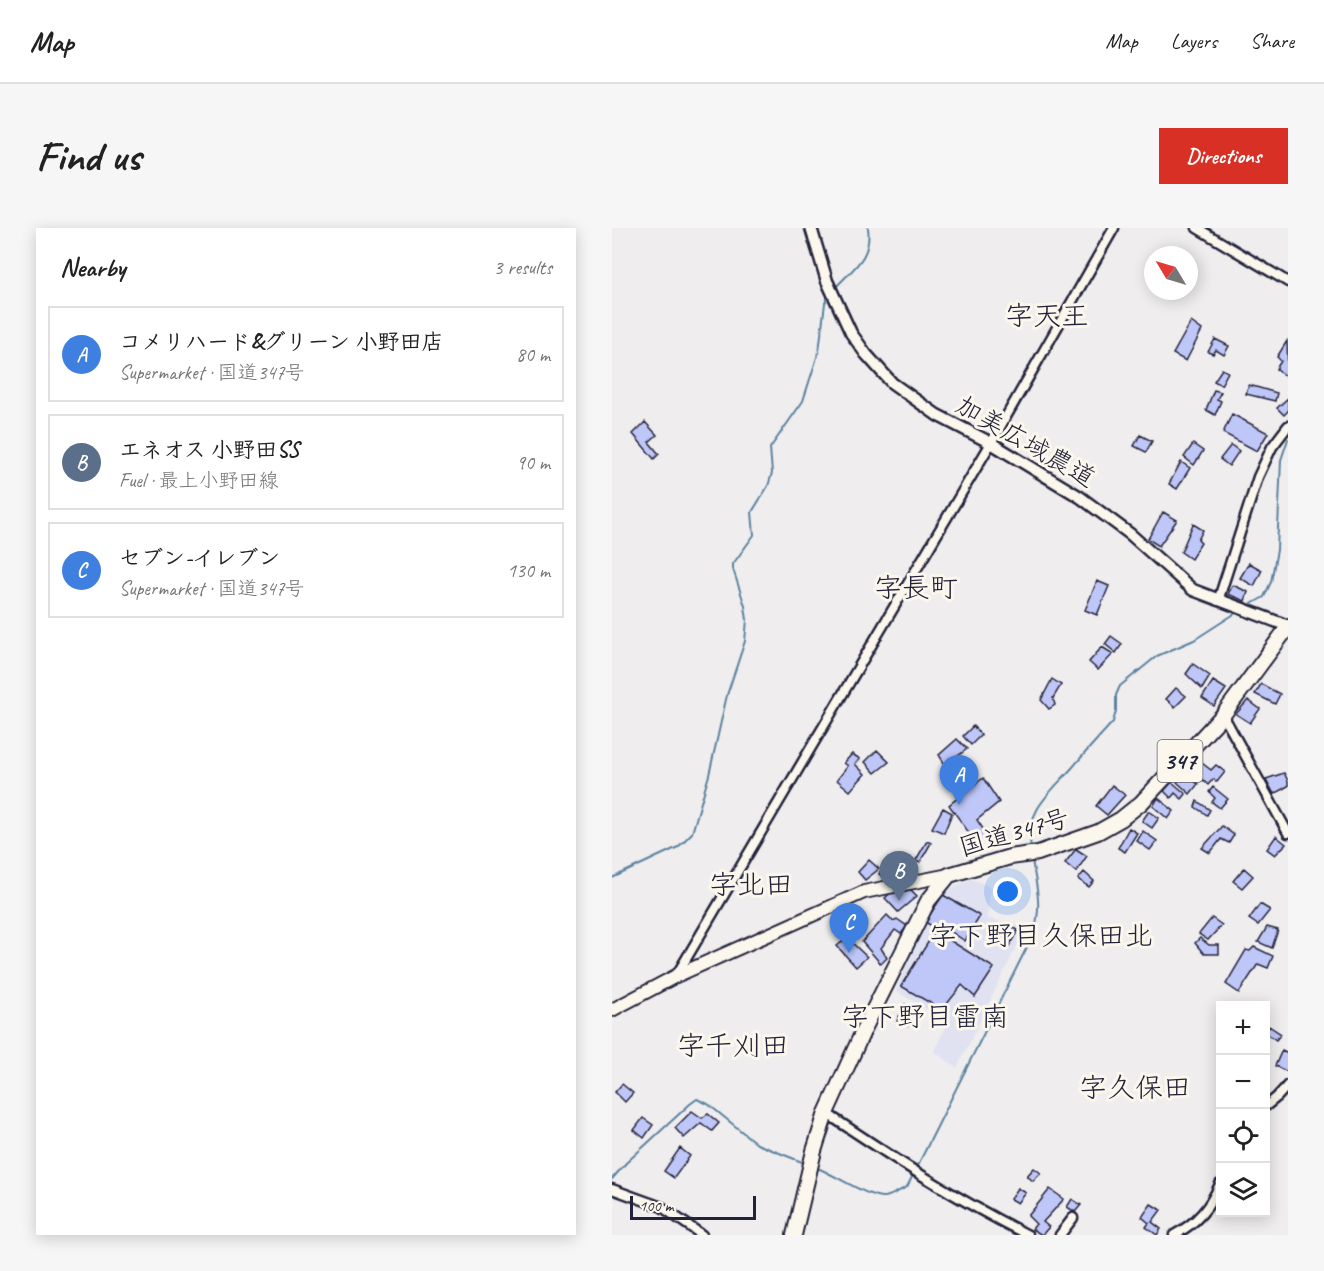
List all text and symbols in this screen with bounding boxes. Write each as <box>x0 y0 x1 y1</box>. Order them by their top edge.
text: Map <box>30 24 73 59</box>
text: Map <box>1105 28 1138 54</box>
text: Layers <box>1171 28 1217 54</box>
text: Share <box>1250 28 1294 54</box>
button: Directions <box>1159 128 1288 184</box>
text: Find us <box>36 130 141 183</box>
north arrow <box>1144 246 1198 300</box>
text: Nearby <box>60 251 125 284</box>
text: 3 results <box>493 255 552 280</box>
district label: 字天王 <box>1005 298 1089 333</box>
text: コメリハード&グリーン 小野田店 <box>119 328 443 356</box>
text: A <box>76 342 87 367</box>
text: 80 m <box>516 342 550 367</box>
text: Supermarket · 国道347号 <box>119 360 304 385</box>
street label: 加美広域農道 <box>950 388 1102 495</box>
text: エネオス 小野田SS <box>119 436 299 464</box>
text: B <box>76 450 87 475</box>
text: 90 m <box>516 450 550 475</box>
text: Fuel · 最上小野田線 <box>119 468 279 493</box>
text: セブン-イレブン <box>119 544 280 572</box>
text: C <box>77 558 86 583</box>
text: 130 m <box>507 558 550 583</box>
district label: 字長町 <box>874 570 958 605</box>
text: Supermarket · 国道347号 <box>119 576 304 601</box>
road number: 347 <box>1158 740 1202 782</box>
pin: A <box>940 756 978 805</box>
street label: 国道347号 <box>955 801 1073 864</box>
pin: B <box>880 852 918 901</box>
district label: 字北田 <box>709 867 793 902</box>
your location <box>993 877 1022 906</box>
pin: C <box>830 904 868 953</box>
district label: 字下野目久保田北 <box>929 918 1153 953</box>
district label: 字下野目雷南 <box>841 999 1009 1034</box>
map controls <box>1216 1001 1270 1217</box>
button: + <box>1216 1001 1270 1055</box>
district label: 字千刈田 <box>677 1028 789 1063</box>
button: − <box>1216 1055 1270 1109</box>
district label: 字久保田 <box>1079 1070 1191 1105</box>
button: locate <box>1216 1109 1270 1163</box>
button: layers <box>1216 1163 1270 1217</box>
scale bar <box>630 1193 756 1220</box>
text: 100 m <box>639 1196 673 1216</box>

